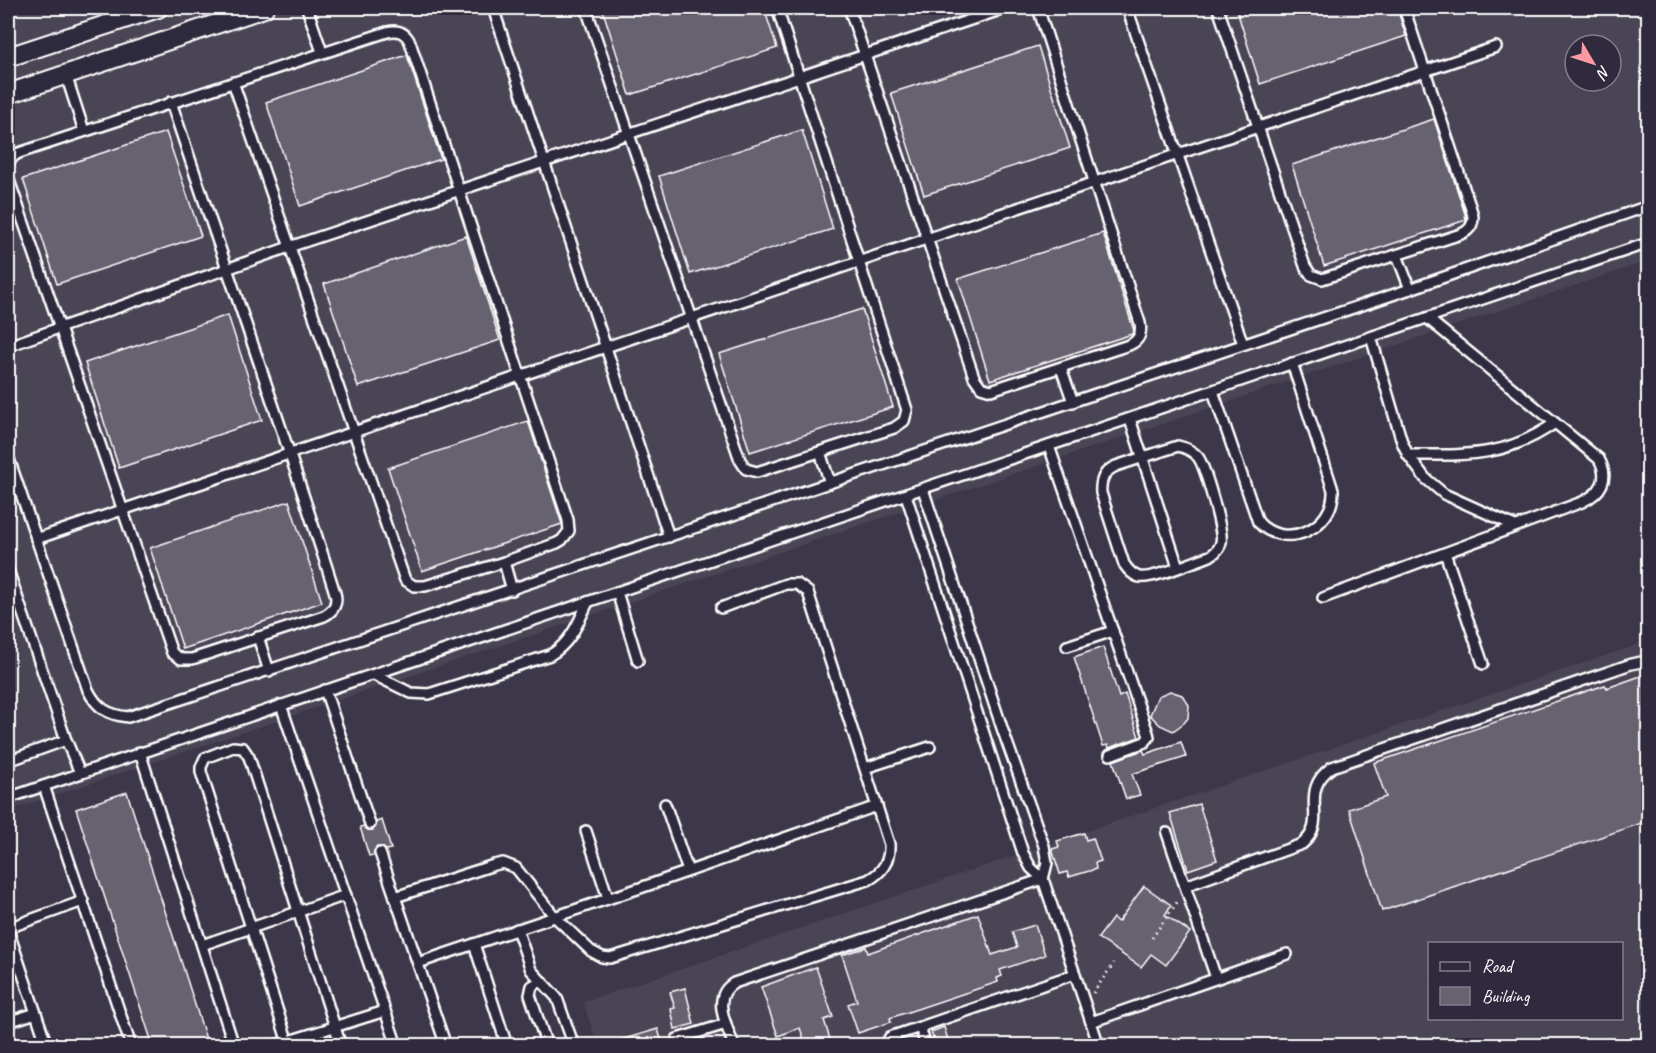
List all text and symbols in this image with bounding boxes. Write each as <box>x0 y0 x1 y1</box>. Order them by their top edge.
north arrow <box>1563 33 1623 93</box>
text: N <box>1591 62 1615 84</box>
legend <box>1428 942 1623 1020</box>
text: Road <box>1482 955 1515 977</box>
text: Building <box>1482 985 1531 1007</box>

